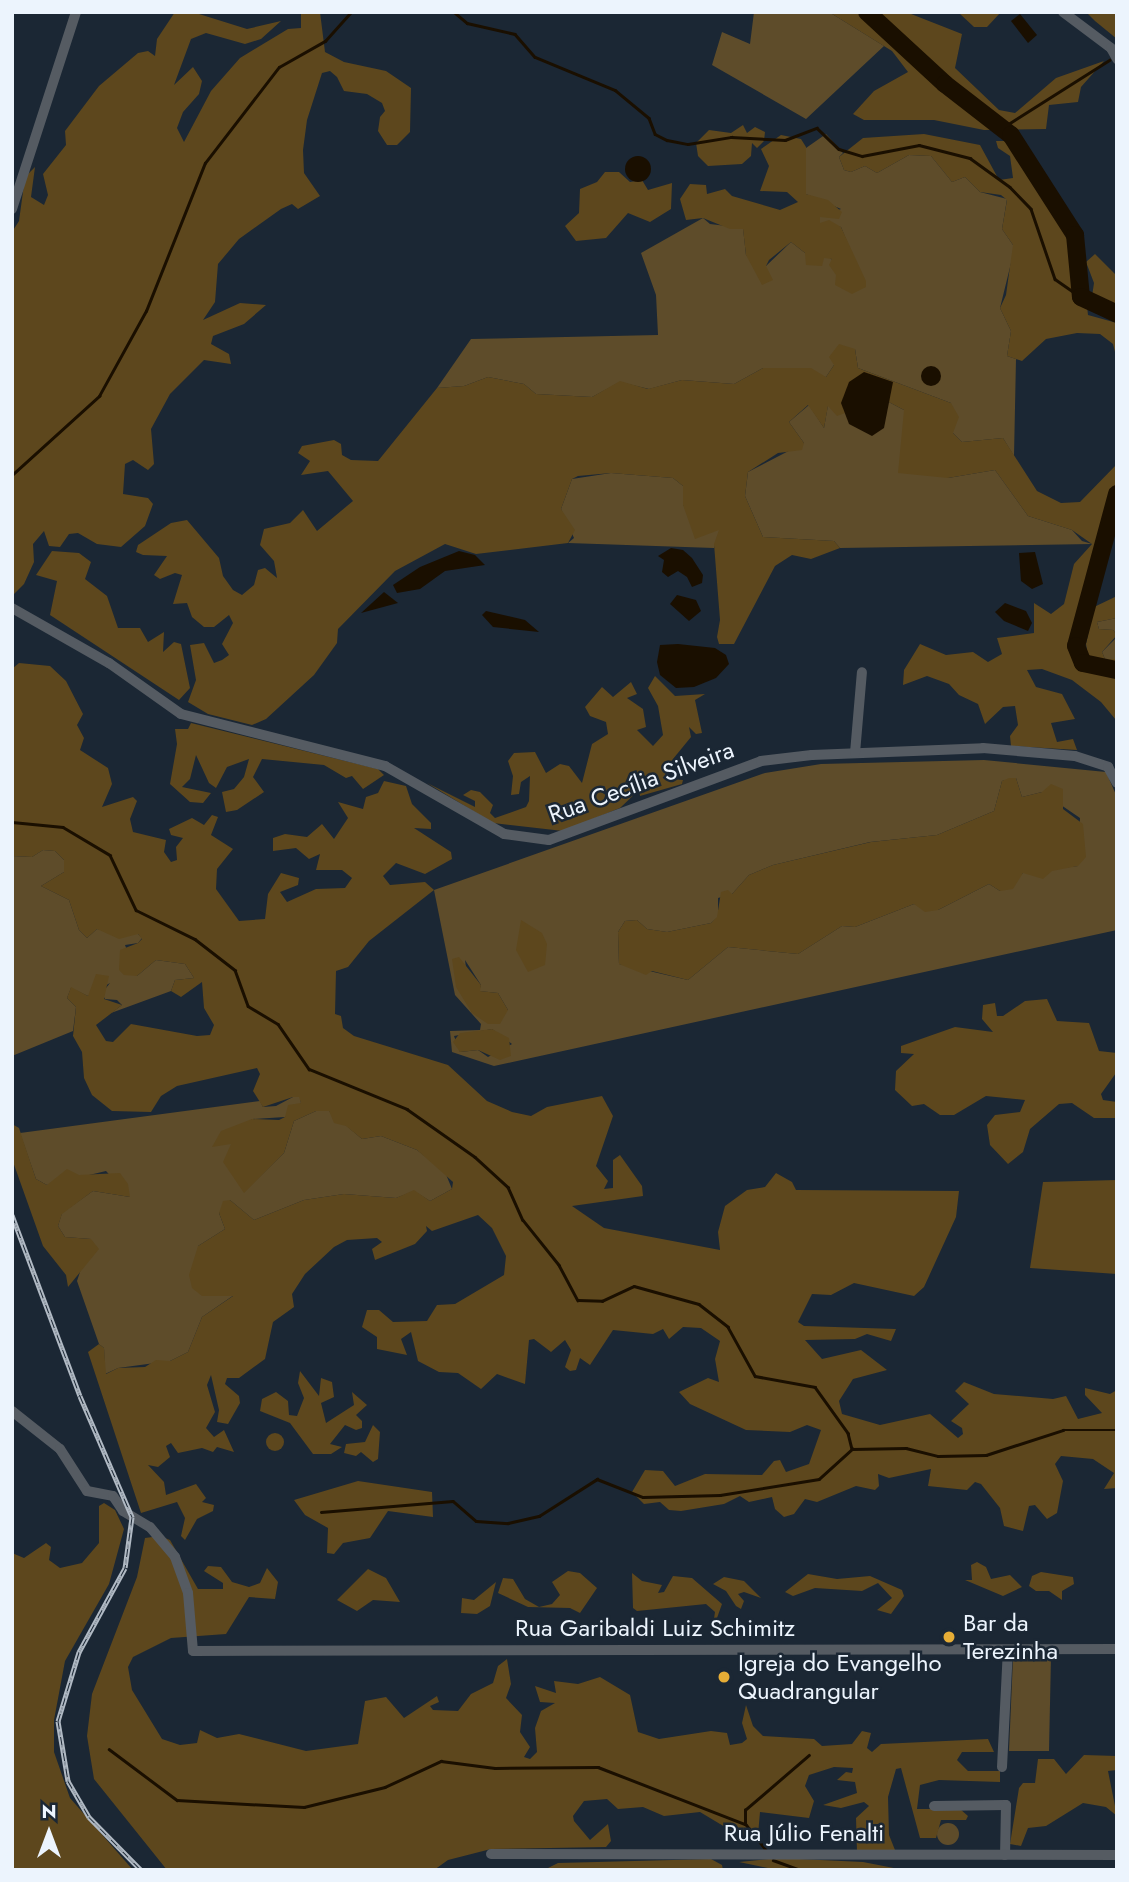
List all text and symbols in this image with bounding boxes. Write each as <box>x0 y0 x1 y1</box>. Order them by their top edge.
street label: Rua Cecília Silveira <box>544 735 738 829</box>
place label: Bar da Terezinha <box>963 1609 1058 1665</box>
street label: Rua Garibaldi Luiz Schimitz <box>515 1614 795 1642</box>
marker: Bar da Terezinha <box>941 1629 957 1645</box>
place label: Igreja do Evangelho Quadrangular <box>738 1649 942 1705</box>
marker: Igreja do Evangelho Quadrangular <box>716 1669 732 1685</box>
north arrow <box>14 1798 84 1868</box>
text: N <box>41 1798 57 1825</box>
street label: Rua Júlio Fenalti <box>724 1819 884 1847</box>

